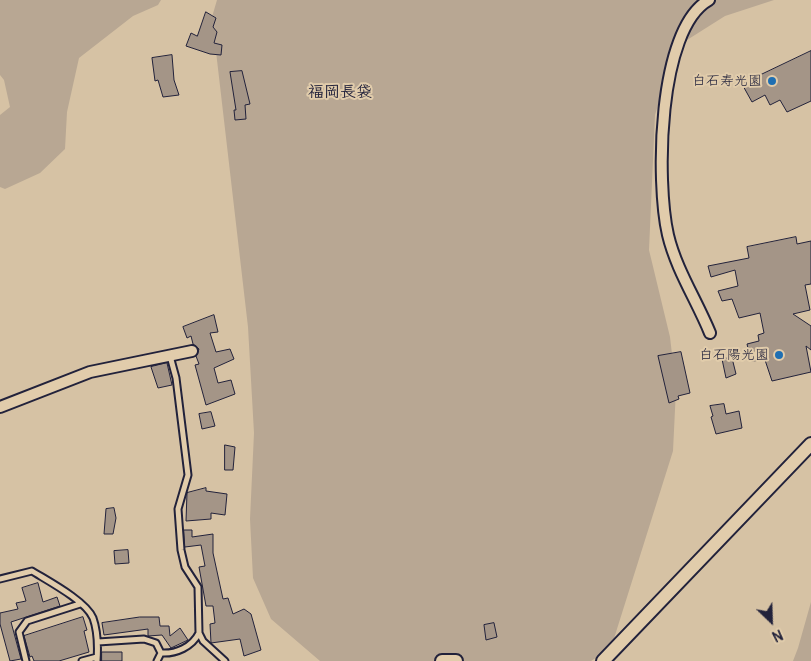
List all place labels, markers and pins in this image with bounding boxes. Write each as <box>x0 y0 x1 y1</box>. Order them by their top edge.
place label: 白石寿光園 <box>692 73 762 89</box>
marker: 白石寿光園 <box>766 75 778 87</box>
place label: 白石陽光園 <box>699 347 769 363</box>
marker: 白石陽光園 <box>773 349 785 361</box>

